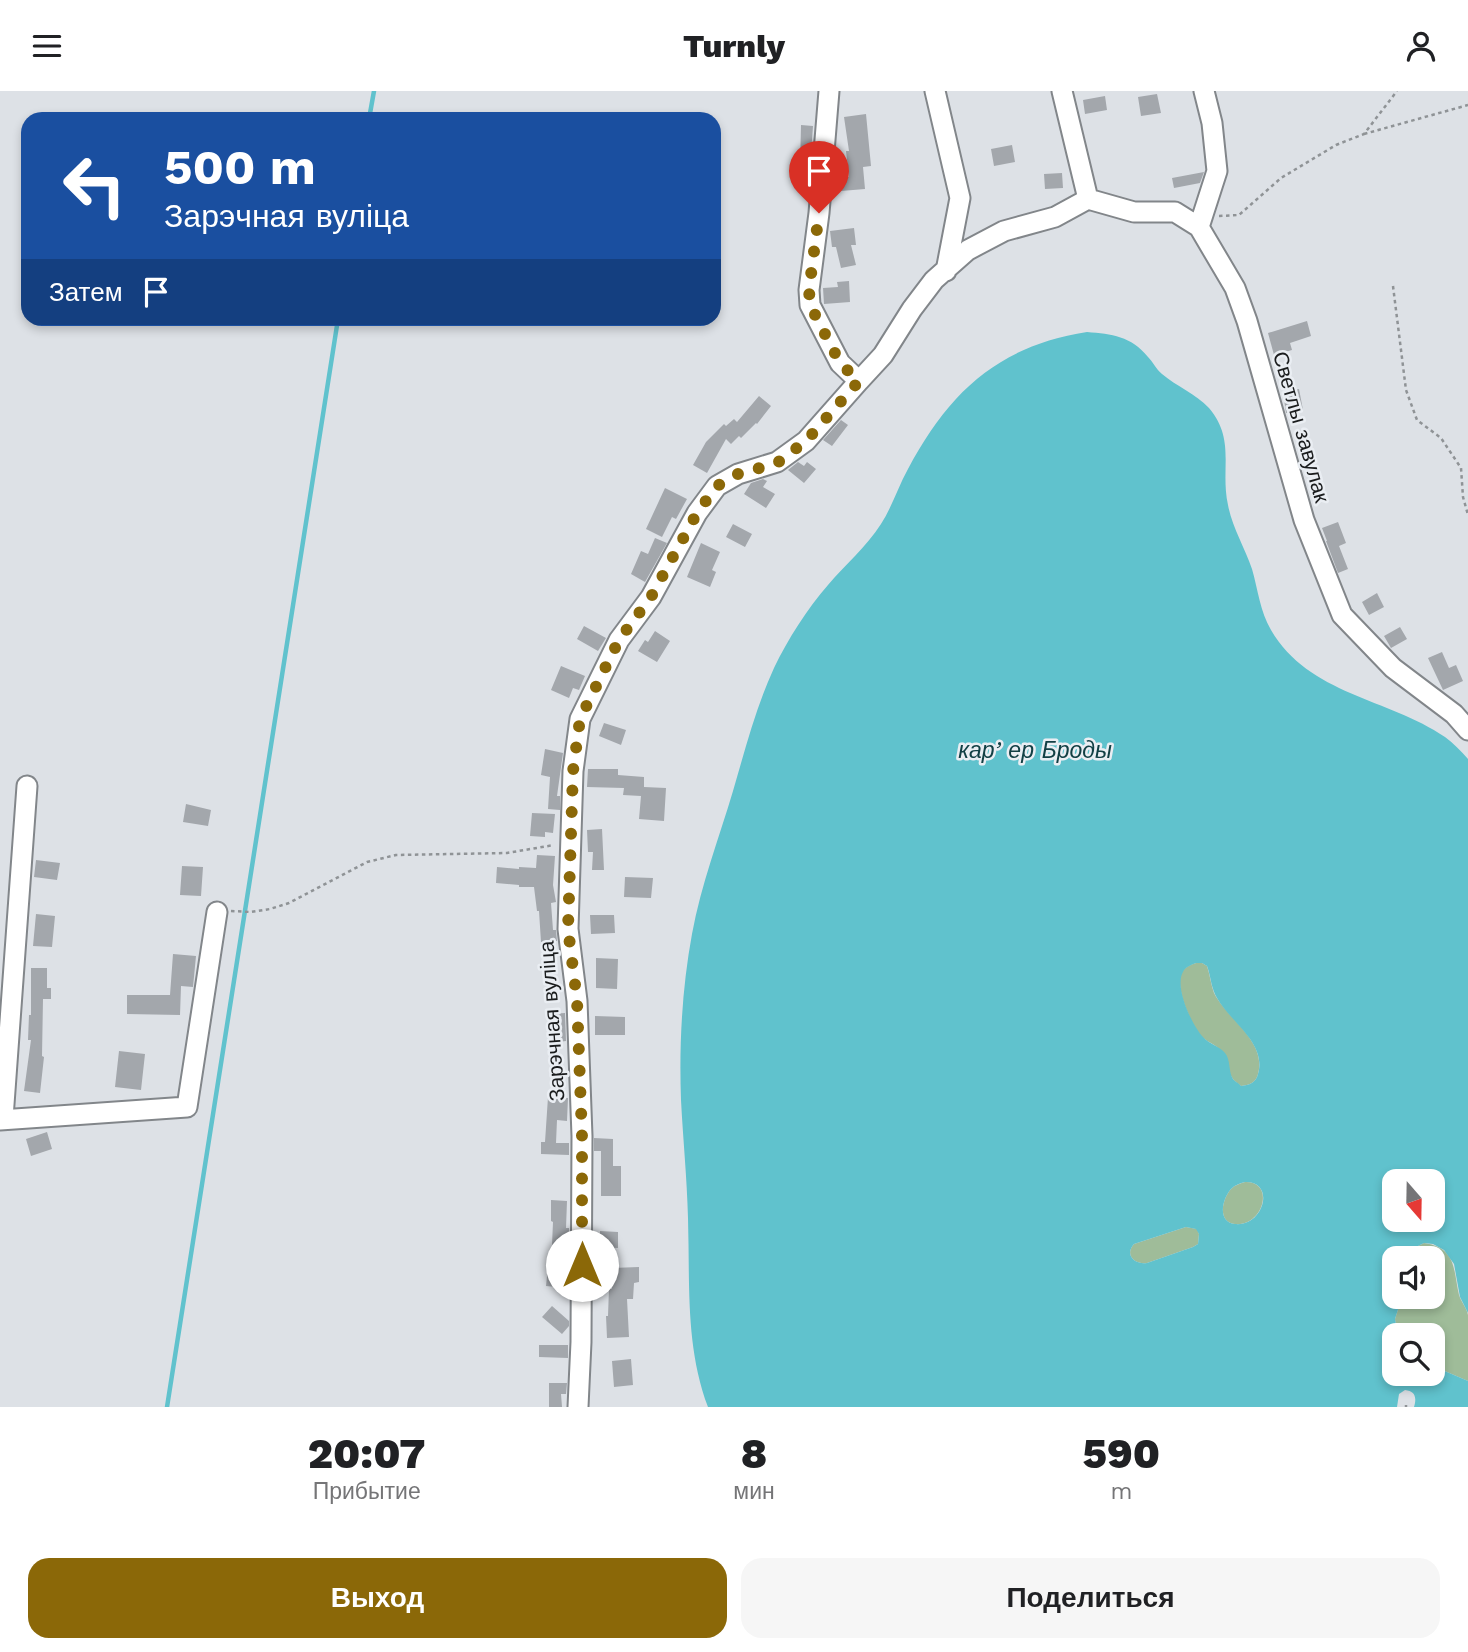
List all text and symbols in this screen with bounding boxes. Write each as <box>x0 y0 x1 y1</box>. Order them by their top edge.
icon: menu <box>28 27 66 65</box>
text: Turnly <box>683 27 785 65</box>
icon: person <box>1402 27 1440 65</box>
text: 500 m <box>164 138 316 196</box>
icon: left <box>49 140 140 231</box>
pin <box>789 141 849 213</box>
icon: arrive <box>800 152 838 190</box>
text: Зарэчная вуліца <box>164 197 409 235</box>
icon: arrive <box>137 273 175 311</box>
text: Затем <box>49 277 123 307</box>
street label: Светлы завулак <box>1268 348 1335 506</box>
water label: карʼер Броды <box>958 737 1112 764</box>
street label: Зарэчная вуліца <box>533 940 570 1102</box>
north arrow <box>1382 1169 1446 1232</box>
map controls <box>1382 1169 1445 1386</box>
position arrow <box>545 1228 619 1302</box>
button: sound <box>1382 1246 1445 1309</box>
button: search <box>1382 1323 1445 1386</box>
text: 20:07 <box>308 1429 426 1478</box>
text: 8 <box>741 1429 767 1478</box>
text: 590 <box>1082 1429 1160 1478</box>
text: Прибытие <box>313 1478 421 1505</box>
text: мин <box>733 1478 775 1505</box>
text: m <box>1110 1478 1132 1505</box>
button: Выход <box>28 1558 727 1638</box>
button: Поделиться <box>741 1558 1440 1638</box>

